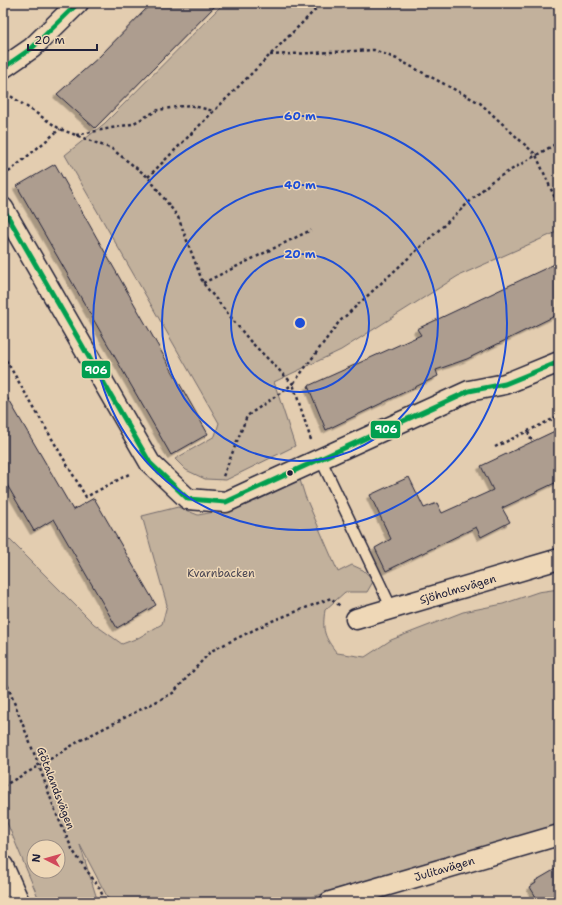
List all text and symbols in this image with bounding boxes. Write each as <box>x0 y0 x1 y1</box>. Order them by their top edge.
scale bar <box>28 26 97 52</box>
text: 20 m <box>34 32 65 48</box>
text: 60 m <box>284 108 316 124</box>
text: 40 m <box>284 177 316 193</box>
text: 20 m <box>284 246 316 262</box>
centre of rings <box>293 316 307 330</box>
line badge: 906 <box>81 360 111 379</box>
text: 906 <box>85 363 108 378</box>
line badge: 906 <box>370 420 401 439</box>
text: 906 <box>375 422 398 437</box>
unlabelled marker <box>285 468 295 478</box>
park label: Kvarnbacken <box>187 566 255 581</box>
street label: Sjöholmsvägen <box>418 571 498 608</box>
street label: Götalandsvägen <box>33 745 78 832</box>
north arrow <box>26 839 66 879</box>
text: N <box>29 853 44 863</box>
street label: Julitavägen <box>412 853 477 885</box>

